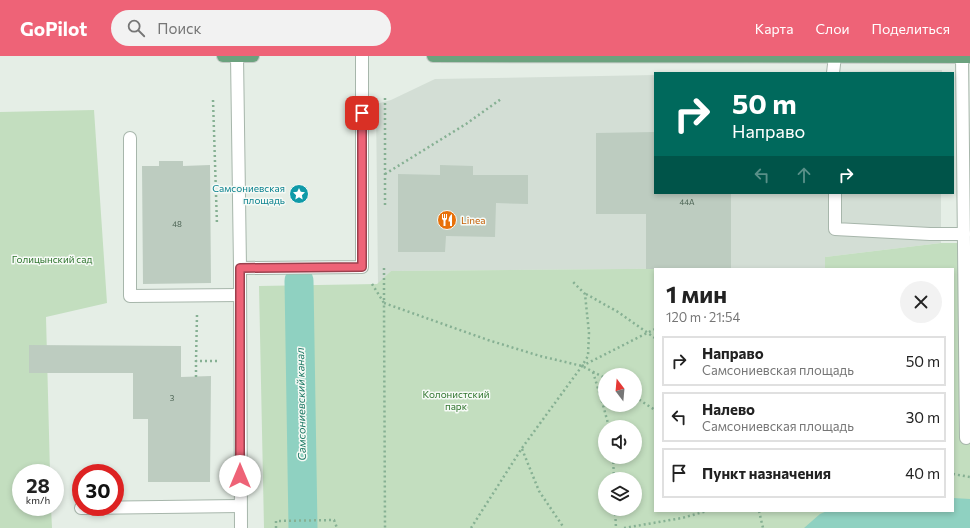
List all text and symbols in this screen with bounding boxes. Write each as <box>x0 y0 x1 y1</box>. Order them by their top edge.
search box <box>111 10 391 46</box>
text: GoPilot <box>20 17 87 40</box>
icon: search <box>125 17 147 39</box>
text: Поиск <box>157 19 202 37</box>
text: Карта <box>755 20 793 37</box>
text: Слои <box>815 20 850 37</box>
text: Поделиться <box>872 20 950 37</box>
text: 50 m <box>732 86 797 120</box>
icon: right <box>666 88 718 140</box>
pin <box>345 96 379 130</box>
icon: arrive <box>351 102 373 124</box>
text: Направо <box>732 120 805 142</box>
icon: left <box>751 164 773 186</box>
icon: ahead <box>793 164 815 186</box>
icon: right <box>835 164 857 186</box>
place label: Самсониевская площадь <box>212 182 285 206</box>
place icon: Самсониевская площадь <box>288 183 310 205</box>
house number: 44А <box>679 197 695 207</box>
restaurant icon: Linea <box>436 209 458 231</box>
place label: Linea <box>461 214 486 226</box>
house number: 48 <box>172 219 182 229</box>
park label: Голицынский сад <box>12 253 92 265</box>
text: 1 мин <box>666 279 727 308</box>
button: close <box>900 281 942 323</box>
text: 120 m · 21:54 <box>666 309 740 325</box>
text: Направо <box>702 344 764 362</box>
water label: Самсониевский канал <box>293 347 308 461</box>
icon: right <box>668 350 690 372</box>
text: 50 m <box>906 352 940 370</box>
text: Самсониевская площадь <box>702 362 854 378</box>
north arrow <box>598 368 642 412</box>
map controls <box>598 368 642 516</box>
park label: Колонистский парк <box>423 388 489 412</box>
house number: 3 <box>170 393 175 403</box>
text: Налево <box>702 400 755 418</box>
icon: left <box>668 406 690 428</box>
text: 30 m <box>906 408 940 426</box>
text: Самсониевская площадь <box>702 418 854 434</box>
button: sound <box>598 420 642 464</box>
position arrow <box>219 455 261 497</box>
icon: arrive <box>668 462 690 484</box>
speed limit sign: 30 <box>72 464 124 516</box>
text: Пункт назначения <box>702 464 831 482</box>
text: 40 m <box>905 464 940 482</box>
button: layers <box>598 472 642 516</box>
text: 28 <box>26 473 50 497</box>
text: km/h <box>26 494 50 506</box>

